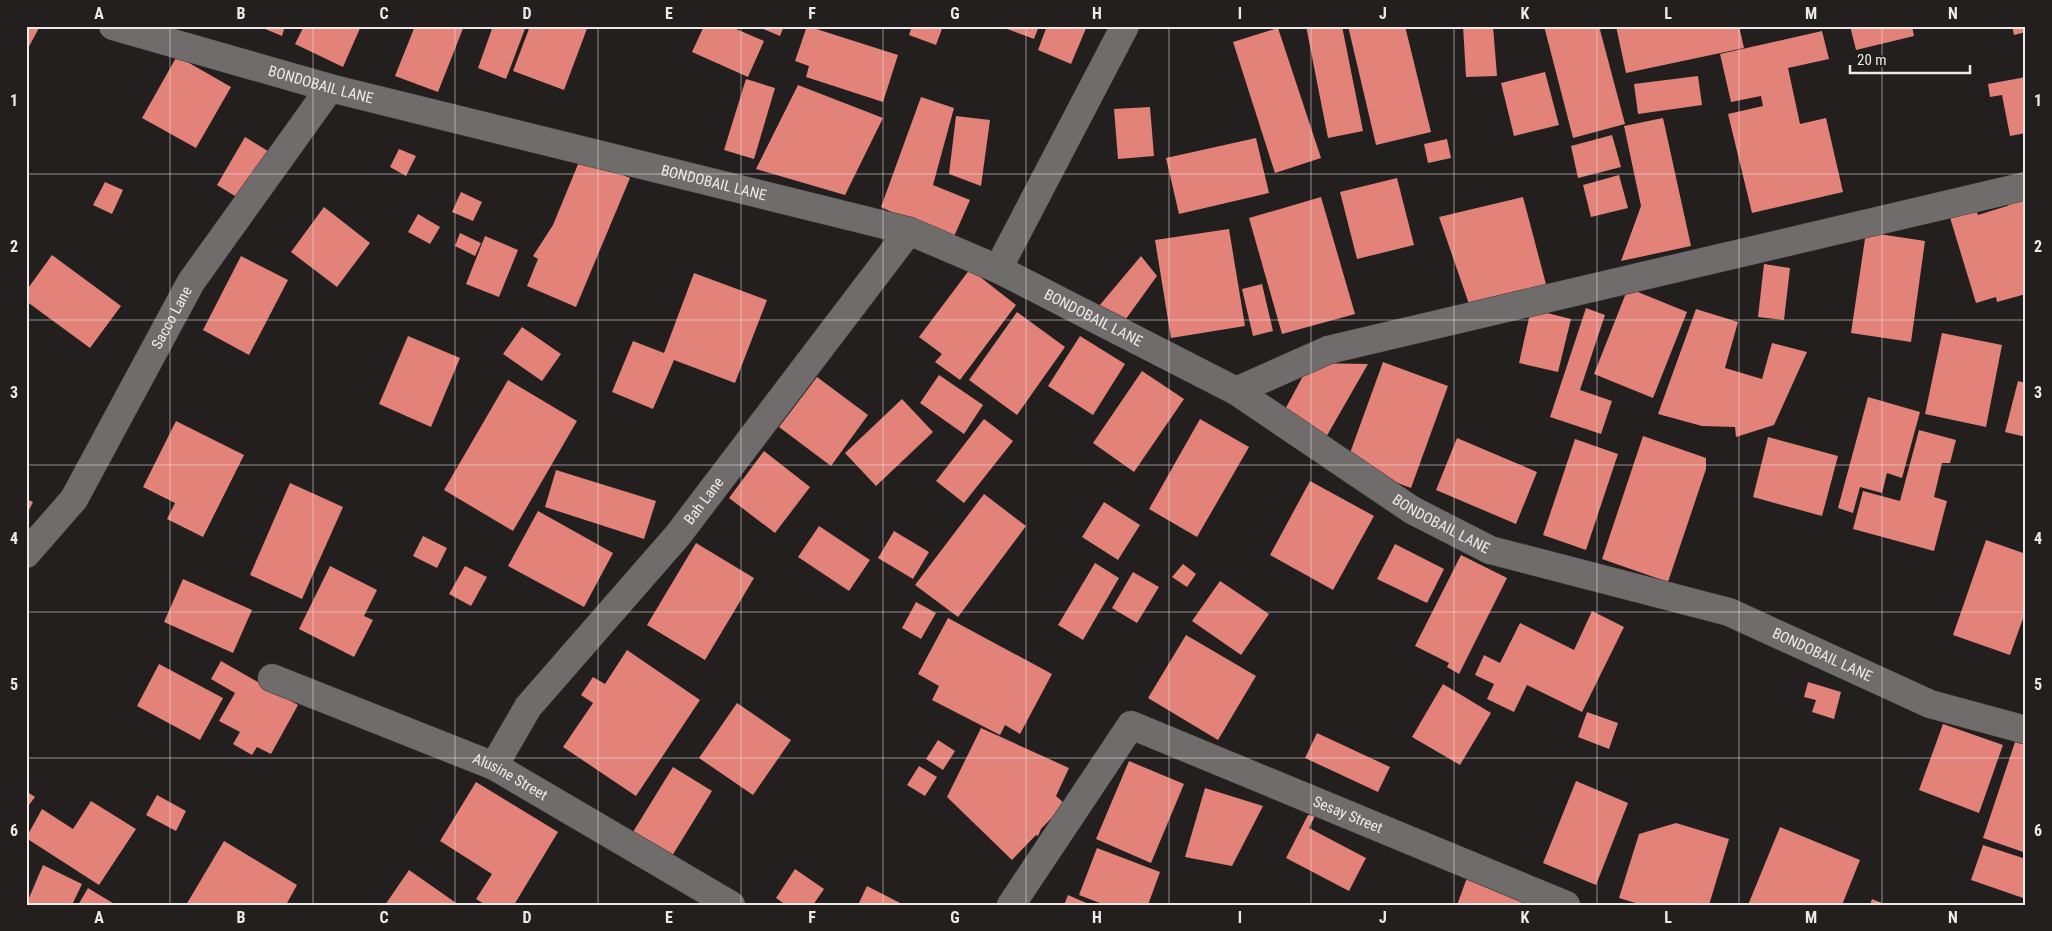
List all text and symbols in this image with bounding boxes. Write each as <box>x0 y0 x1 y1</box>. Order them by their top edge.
text: A <box>94 4 104 23</box>
text: B <box>237 4 246 23</box>
text: C <box>379 4 389 23</box>
text: D <box>522 4 532 23</box>
text: E <box>665 4 673 23</box>
text: F <box>808 4 816 23</box>
text: G <box>950 4 960 23</box>
text: H <box>1092 4 1102 23</box>
text: I <box>1238 4 1242 23</box>
text: J <box>1379 4 1387 23</box>
text: K <box>1521 4 1530 23</box>
text: L <box>1664 4 1672 23</box>
text: M <box>1805 4 1817 23</box>
text: N <box>1948 4 1958 23</box>
scale bar <box>1850 42 1970 74</box>
text: 20 m <box>1857 51 1887 69</box>
street label: BONDOBAIL LANE <box>266 62 375 107</box>
text: 1 <box>10 91 18 110</box>
text: 1 <box>2034 91 2042 110</box>
street label: BONDOBAIL LANE <box>659 161 768 204</box>
text: 2 <box>10 237 18 256</box>
text: 2 <box>2034 237 2042 256</box>
street label: Sacco Lane <box>148 283 196 352</box>
street label: BONDOBAIL LANE <box>1041 285 1146 351</box>
text: 3 <box>10 383 18 402</box>
text: 3 <box>2034 383 2042 402</box>
street label: Bah Lane <box>680 474 728 528</box>
street label: BONDOBAIL LANE <box>1389 490 1493 557</box>
text: 4 <box>10 529 18 548</box>
text: 4 <box>2034 529 2042 548</box>
street label: BONDOBAIL LANE <box>1769 624 1875 685</box>
text: 5 <box>10 675 18 694</box>
text: 5 <box>2034 675 2042 694</box>
street label: Alusine Street <box>470 749 551 804</box>
street label: Sesay Street <box>1310 792 1385 837</box>
text: 6 <box>10 821 18 840</box>
text: 6 <box>2034 821 2042 840</box>
text: A <box>94 908 104 927</box>
text: B <box>237 908 246 927</box>
text: C <box>379 908 389 927</box>
text: D <box>522 908 532 927</box>
text: E <box>665 908 673 927</box>
text: F <box>808 908 816 927</box>
text: G <box>950 908 960 927</box>
text: H <box>1092 908 1102 927</box>
text: I <box>1238 908 1242 927</box>
text: J <box>1379 908 1387 927</box>
text: K <box>1521 908 1530 927</box>
text: L <box>1664 908 1672 927</box>
text: M <box>1805 908 1817 927</box>
text: N <box>1948 908 1958 927</box>

